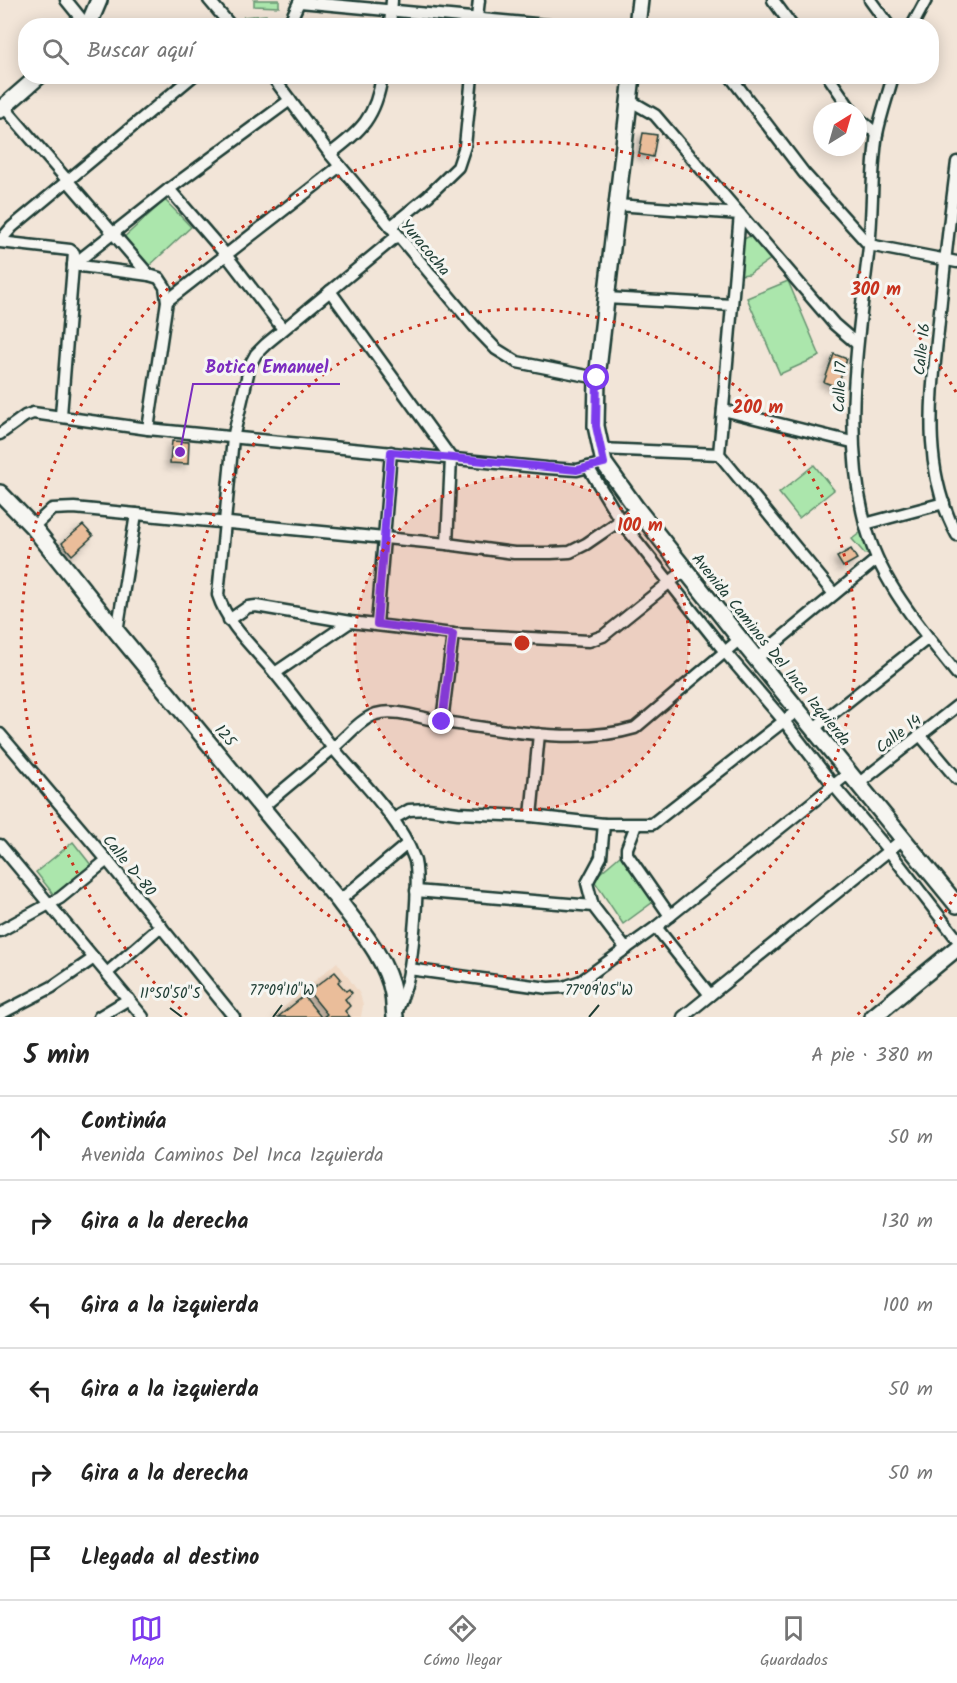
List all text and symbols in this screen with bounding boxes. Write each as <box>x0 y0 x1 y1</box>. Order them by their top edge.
search box <box>18 18 939 84</box>
text: Buscar aquí <box>87 34 194 69</box>
icon: search <box>39 35 72 68</box>
north arrow <box>813 102 867 156</box>
street label: Yuracocha <box>394 214 456 282</box>
text: 300 m <box>850 276 901 305</box>
street label: Calle 16 <box>907 322 938 377</box>
callout: Botica Emanuel <box>193 348 340 384</box>
text: Botica Emanuel <box>205 354 329 383</box>
street label: Calle 17 <box>827 361 854 413</box>
route start <box>583 364 609 390</box>
text: 200 m <box>733 394 784 423</box>
text: 100 m <box>617 512 663 541</box>
street label: Avenida Caminos Del Inca Izquierda <box>685 548 857 752</box>
centre of rings <box>512 633 532 653</box>
route end <box>428 708 454 734</box>
street label: Calle 14 <box>871 708 927 760</box>
street label: 125 <box>208 719 243 754</box>
street label: Calle D-80 <box>96 829 162 903</box>
text: 77°09'10"W <box>250 979 315 1003</box>
text: 77°09'05"W <box>565 979 633 1003</box>
text: 11°50'50"S <box>140 982 200 1006</box>
text: 5 min <box>24 1035 90 1077</box>
text: A pie · 380 m <box>811 1040 933 1072</box>
text: Continúa <box>81 1105 166 1140</box>
icon: ahead <box>24 1122 57 1155</box>
text: 50 m <box>888 1122 933 1154</box>
text: Avenida Caminos Del Inca Izquierda <box>81 1140 384 1172</box>
text: Gira a la derecha <box>81 1205 248 1240</box>
icon: right <box>24 1206 57 1239</box>
text: 130 m <box>881 1206 933 1238</box>
text: Gira a la izquierda <box>81 1289 259 1324</box>
icon: left <box>24 1290 57 1323</box>
text: 100 m <box>883 1290 933 1322</box>
text: Gira a la izquierda <box>81 1373 259 1408</box>
icon: left <box>24 1374 57 1407</box>
text: 50 m <box>888 1374 933 1406</box>
text: Gira a la derecha <box>81 1457 248 1492</box>
icon: right <box>24 1458 57 1491</box>
text: 50 m <box>888 1458 933 1490</box>
text: Llegada al destino <box>81 1541 259 1576</box>
icon: arrive <box>24 1542 57 1575</box>
tab: Mapa <box>129 1612 164 1673</box>
tab: Cómo llegar <box>423 1612 502 1673</box>
tab: Guardados <box>760 1612 828 1673</box>

